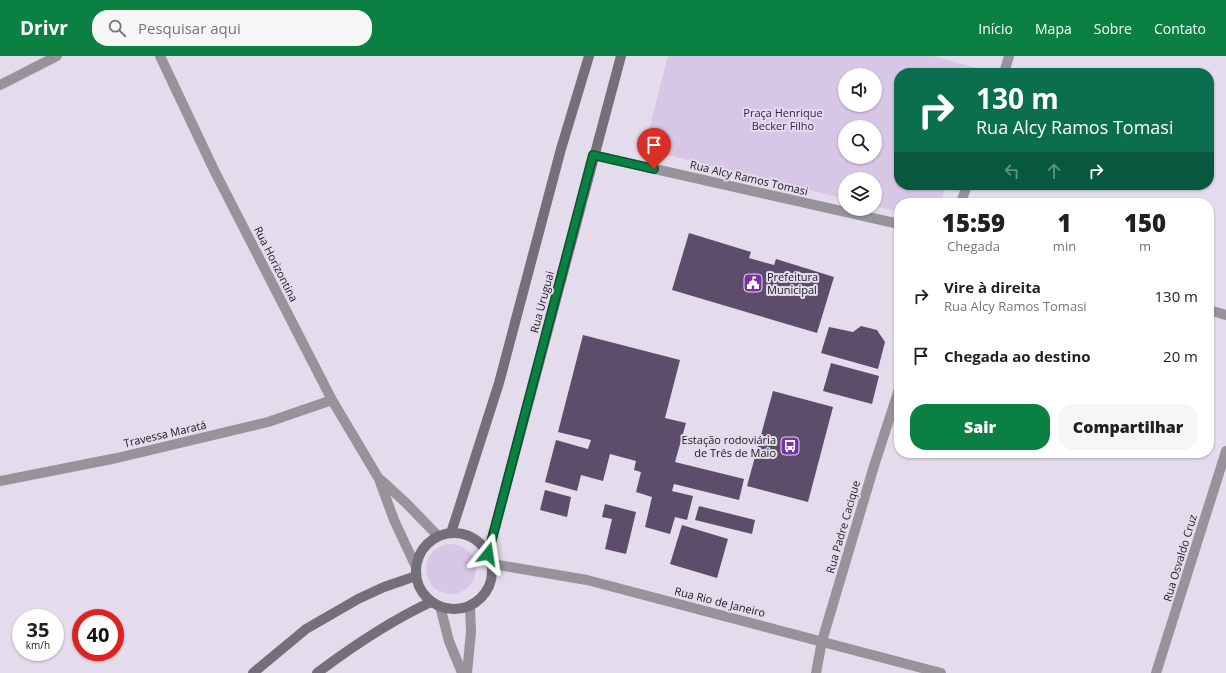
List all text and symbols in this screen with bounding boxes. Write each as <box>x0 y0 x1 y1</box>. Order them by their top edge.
search box <box>92 10 372 46</box>
text: Drivr <box>20 15 68 41</box>
icon: search <box>106 17 128 39</box>
text: Pesquisar aqui <box>138 18 241 38</box>
text: Início <box>978 19 1013 38</box>
text: Mapa <box>1035 19 1072 38</box>
text: Sobre <box>1094 19 1132 38</box>
text: Contato <box>1154 19 1206 38</box>
map controls <box>838 68 882 216</box>
button: sound <box>838 68 882 112</box>
text: 130 m <box>976 79 1059 117</box>
icon: right <box>910 84 962 136</box>
park label: Praça Henrique Becker Filho <box>743 105 823 133</box>
text: Rua Alcy Ramos Tomasi <box>976 115 1173 139</box>
button: search <box>838 120 882 164</box>
pin <box>637 128 671 169</box>
icon: arrive <box>643 134 665 156</box>
street label: Rua Alcy Ramos Tomasi <box>689 157 810 198</box>
icon: left <box>1001 160 1023 182</box>
icon: ahead <box>1043 160 1065 182</box>
icon: right <box>1085 160 1107 182</box>
button: layers <box>838 172 882 216</box>
text: 15:59 <box>942 206 1005 239</box>
text: 1 <box>1057 206 1072 239</box>
text: 150 <box>1124 206 1166 239</box>
street label: Rua Horizontina <box>251 224 302 304</box>
text: Chegada <box>947 237 1000 255</box>
text: min <box>1053 237 1076 255</box>
text: m <box>1139 237 1151 255</box>
street label: Rua Uruguai <box>526 269 557 334</box>
place label: Prefeitura Municipal <box>767 269 818 297</box>
public building icon: Prefeitura Municipal <box>742 272 764 294</box>
text: Vire à direita <box>944 277 1041 297</box>
icon: right <box>910 285 932 307</box>
text: 130 m <box>1154 286 1198 306</box>
text: Rua Alcy Ramos Tomasi <box>944 297 1087 315</box>
icon: arrive <box>910 345 932 367</box>
text: Chegada ao destino <box>944 346 1091 366</box>
text: 20 m <box>1163 346 1198 366</box>
button: Sair <box>910 404 1050 450</box>
button: Compartilhar <box>1058 404 1198 450</box>
street label: Travessa Maratá <box>122 417 208 450</box>
place label: Estação rodoviária de Três de Maio <box>682 432 776 460</box>
bus stop icon: Estação rodoviária de Três de Maio <box>779 435 801 457</box>
street label: Rua Padre Cacique <box>822 479 863 575</box>
street label: Rua Osvaldo Cruz <box>1159 513 1200 603</box>
position arrow <box>467 533 509 575</box>
street label: Rua Rio de Janeiro <box>673 583 768 620</box>
speed limit sign: 40 <box>72 609 124 661</box>
text: 35 <box>27 616 49 643</box>
text: km/h <box>26 638 50 652</box>

